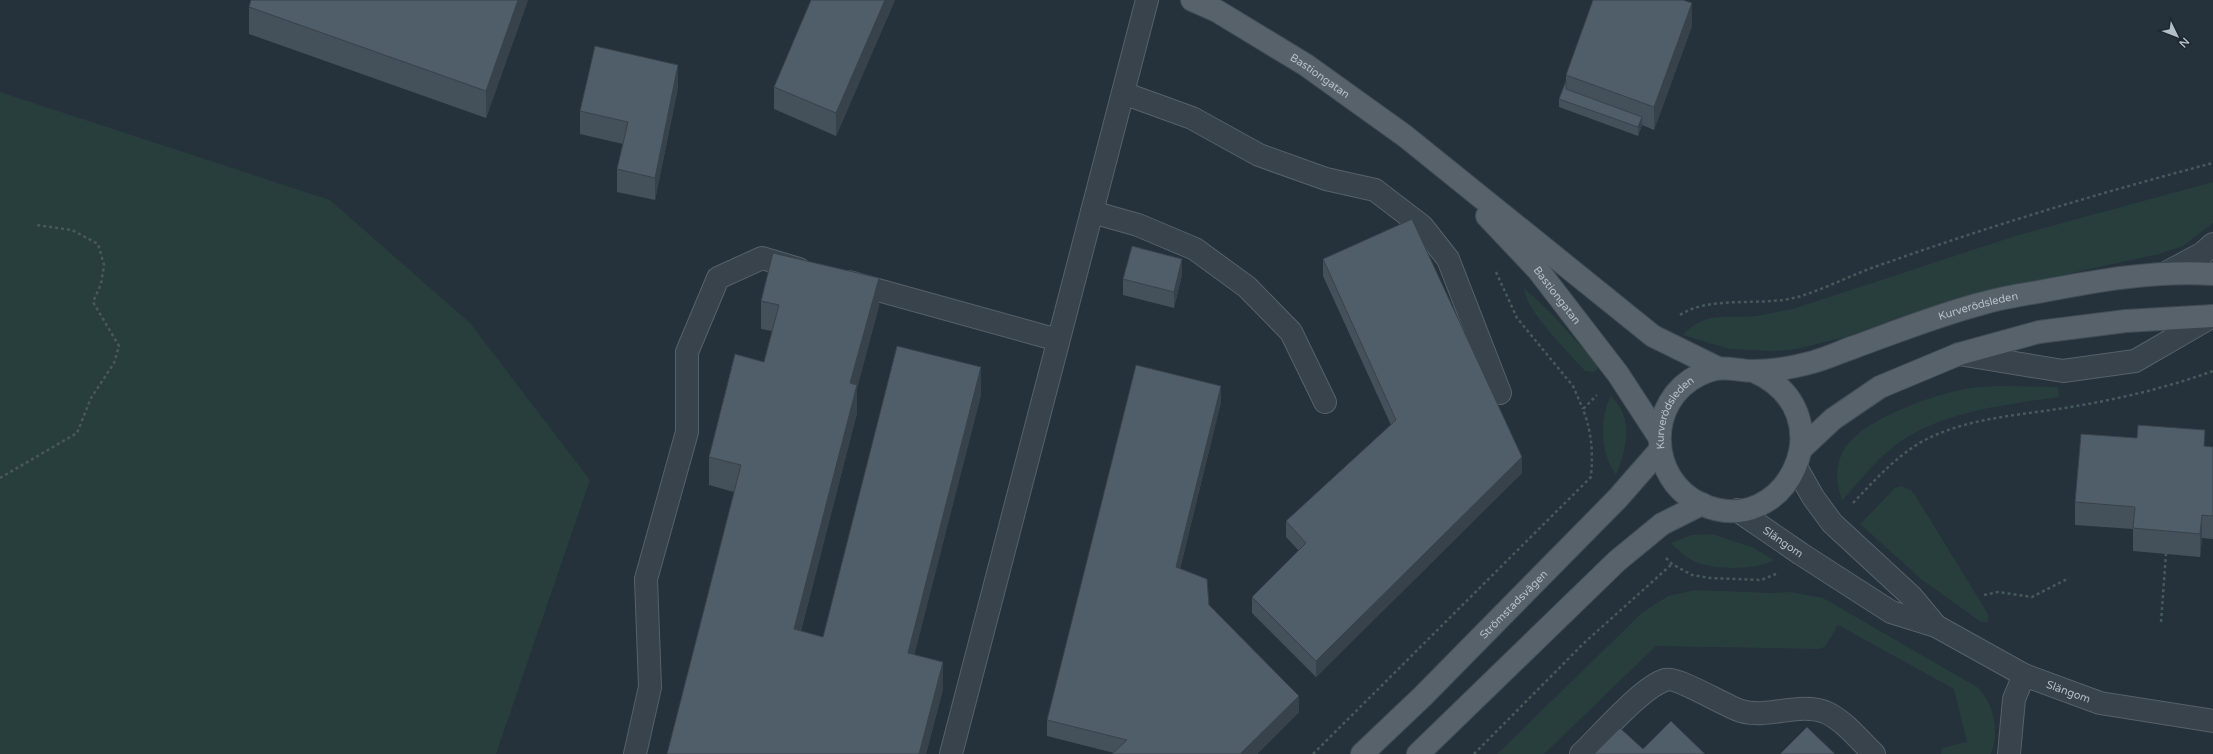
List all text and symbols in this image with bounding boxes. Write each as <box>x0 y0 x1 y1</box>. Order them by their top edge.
north arrow <box>2157 16 2197 56</box>
text: N <box>2176 35 2192 50</box>
street label: Bastiongatan <box>1288 51 1352 101</box>
street label: Bastiongatan <box>1531 264 1584 327</box>
street label: Kurverödsleden <box>1936 289 2019 323</box>
street label: Kurverödsleden <box>1653 373 1696 450</box>
street label: Slängom <box>1760 523 1806 560</box>
street label: Strömstadsvägen <box>1477 567 1550 641</box>
street label: Slängom <box>2045 677 2092 705</box>

